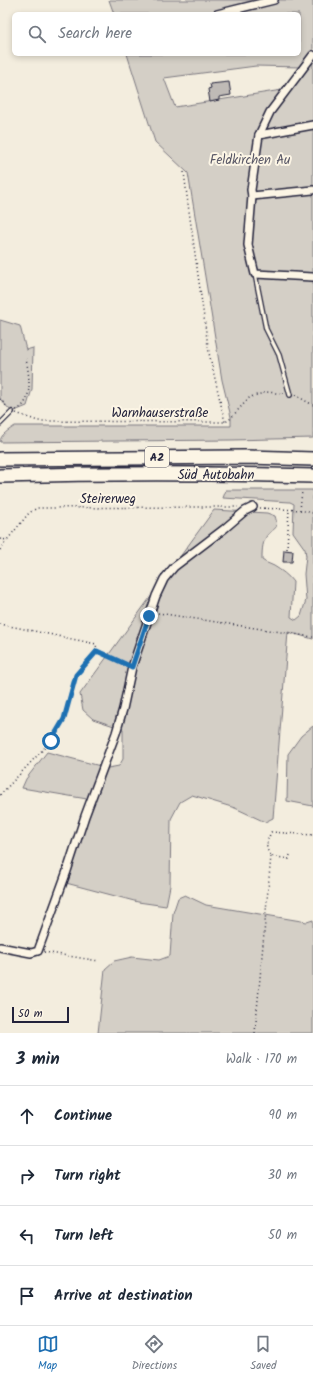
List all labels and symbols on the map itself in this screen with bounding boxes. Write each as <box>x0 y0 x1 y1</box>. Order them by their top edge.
park label: Feldkirchen Au <box>210 150 291 171</box>
street label: Warnhauserstraße <box>112 403 209 424</box>
road number: A2 <box>145 447 169 467</box>
street label: Süd Autobahn <box>178 465 254 486</box>
street label: Steirerweg <box>80 489 136 510</box>
route end <box>140 607 158 625</box>
route start <box>42 732 60 750</box>
scale bar <box>12 1005 69 1024</box>

